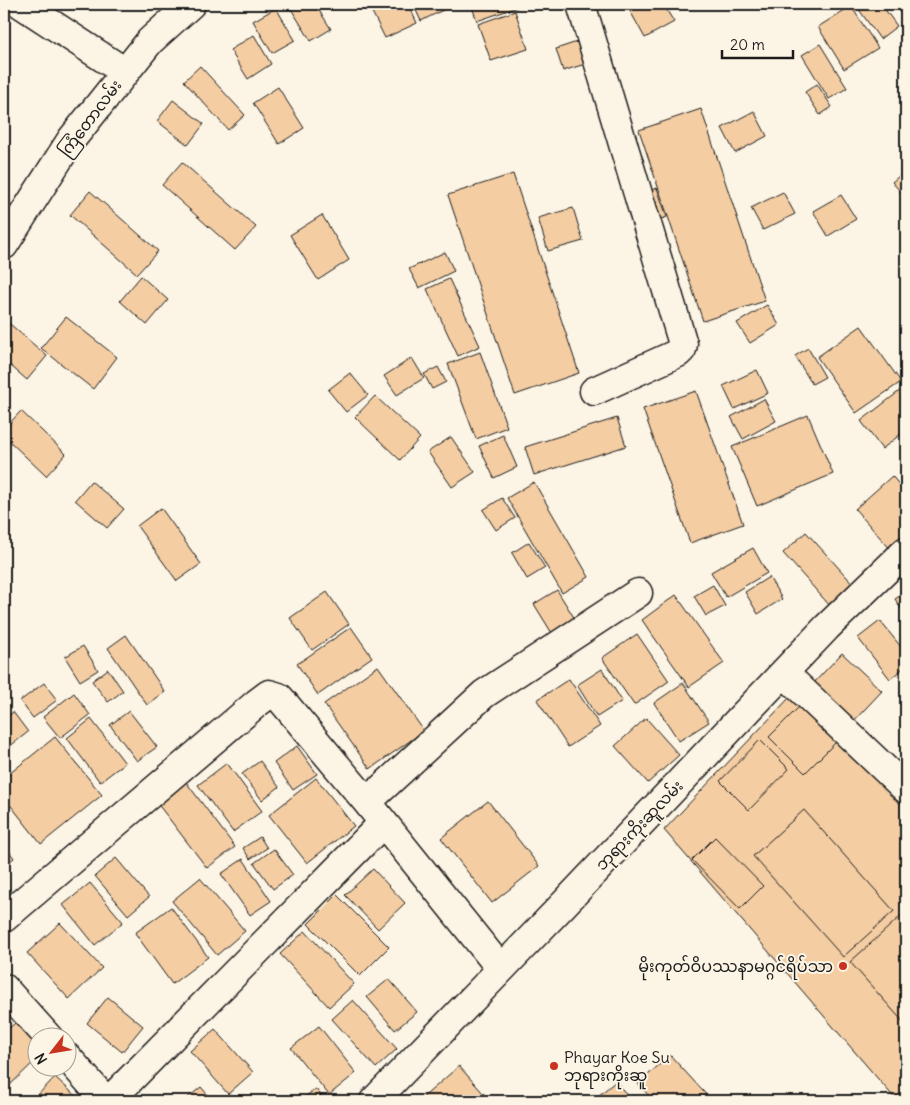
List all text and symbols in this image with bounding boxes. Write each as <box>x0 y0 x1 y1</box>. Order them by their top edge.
scale bar <box>722 28 794 60</box>
text: 20 m <box>730 35 765 54</box>
street label: ကြံတောလမ်း <box>54 75 129 163</box>
street label: ဘုရားကိုးဆူလမ်း <box>590 775 691 878</box>
place label: မိုးကုတ်ဝိပဿနာမဂ္ဂင်ရိပ်သာ <box>638 955 833 981</box>
marker: မိုးကုတ်ဝိပဿနာမဂ္ဂင်ရိပ်သာ <box>837 960 849 972</box>
north arrow <box>28 1028 78 1078</box>
place label: Phayar Koe Su ဘုရားကိုးဆူ <box>564 1047 670 1090</box>
text: N <box>31 1050 51 1067</box>
marker: Phayar Koe Su ဘုရားကိုးဆူ <box>548 1060 560 1072</box>

